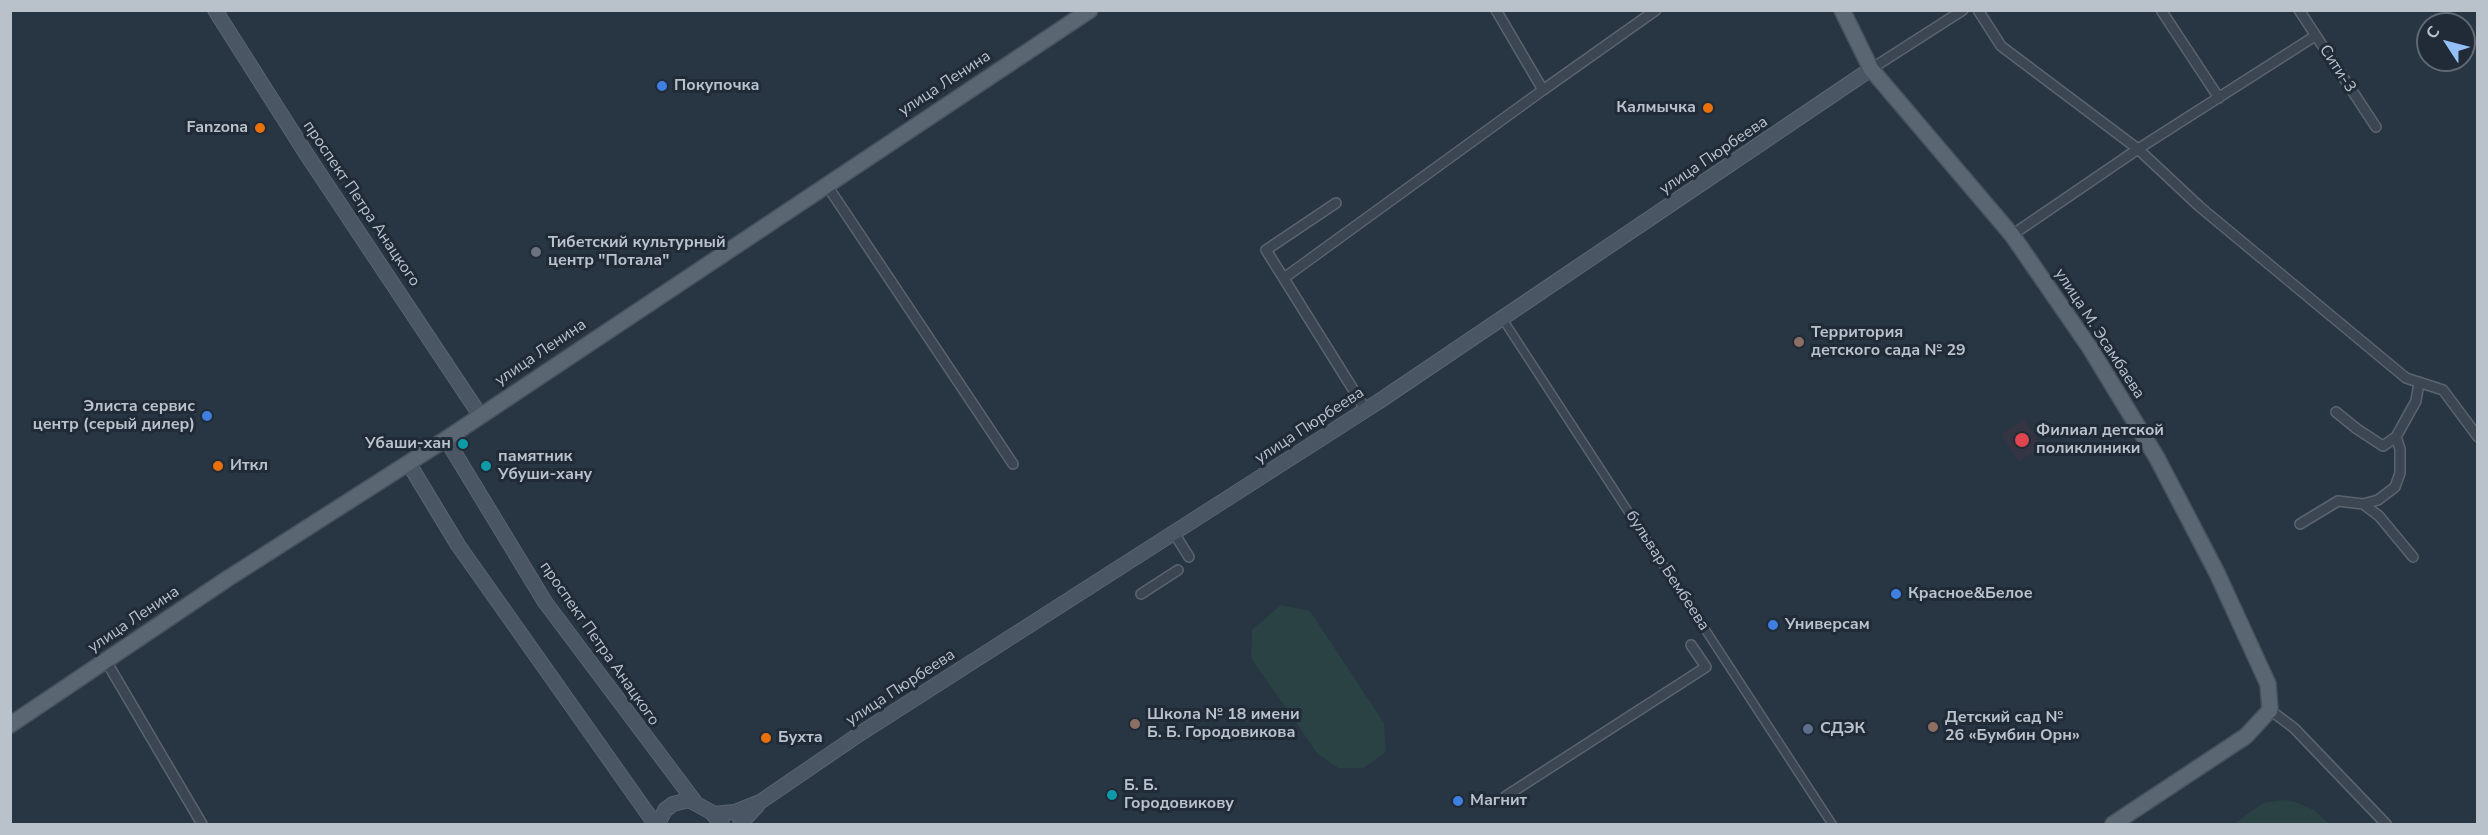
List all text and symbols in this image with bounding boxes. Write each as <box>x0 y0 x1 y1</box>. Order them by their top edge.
north arrow <box>2416 12 2476 72</box>
text: С <box>2421 22 2445 43</box>
street label: Сити-3 <box>2315 42 2359 96</box>
street label: улица Ленина <box>895 47 995 121</box>
place label: Покупочка <box>674 76 760 96</box>
marker: Покупочка <box>655 79 669 93</box>
place label: Калмычка <box>1616 98 1696 118</box>
marker: Калмычка <box>1701 101 1715 115</box>
street label: улица Пюрбеева <box>1656 113 1772 199</box>
street label: проспект Петра Анацкого <box>298 117 424 291</box>
place label: Fanzona <box>186 118 248 138</box>
marker: Fanzona <box>253 121 267 135</box>
place label: Тибетский культурный центр "Потала" <box>548 233 726 271</box>
marker: Тибетский культурный центр "Потала" <box>529 245 543 259</box>
street label: улица М. Эсамбаева <box>2050 265 2148 403</box>
street label: улица Ленина <box>492 315 590 391</box>
place label: Территория детского сада № 29 <box>1811 323 1966 361</box>
marker: Территория детского сада № 29 <box>1792 335 1806 349</box>
street label: улица Пюрбеева <box>1252 384 1368 468</box>
place label: Элиста сервис центр (серый дилер) <box>33 397 195 435</box>
marker: Элиста сервис центр (серый дилер) <box>200 409 214 423</box>
place label: Филиал детской поликлиники <box>2036 421 2164 459</box>
marker: Филиал детской поликлиники <box>2013 431 2031 449</box>
place label: Убаши-хан <box>365 434 451 454</box>
marker: Убаши-хан <box>456 437 470 451</box>
place label: памятник Убуши-хану <box>498 447 592 485</box>
place label: Иткл <box>230 456 268 476</box>
marker: Иткл <box>211 459 225 473</box>
marker: памятник Убуши-хану <box>479 459 493 473</box>
street label: бульвар Бембеева <box>1621 507 1713 635</box>
street label: проспект Петра Анацкого <box>535 558 663 730</box>
street label: улица Ленина <box>85 582 183 658</box>
place label: Красное&Белое <box>1908 584 2033 604</box>
marker: Красное&Белое <box>1889 587 1903 601</box>
place label: Универсам <box>1785 615 1870 635</box>
marker: Универсам <box>1766 618 1780 632</box>
street label: улица Пюрбеева <box>843 646 959 730</box>
place label: Школа № 18 имени Б. Б. Городовикова <box>1147 705 1300 743</box>
place label: Детский сад № 26 «Бумбин Орн» <box>1945 708 2080 746</box>
marker: Школа № 18 имени Б. Б. Городовикова <box>1128 717 1142 731</box>
place label: СДЭК <box>1820 719 1865 739</box>
marker: Детский сад № 26 «Бумбин Орн» <box>1926 720 1940 734</box>
marker: СДЭК <box>1801 722 1815 736</box>
place label: Бухта <box>778 728 823 748</box>
marker: Бухта <box>759 731 773 745</box>
place label: Б. Б. Городовикову <box>1124 776 1234 814</box>
marker: Б. Б. Городовикову <box>1105 788 1119 802</box>
place label: Магнит <box>1470 791 1527 811</box>
marker: Магнит <box>1451 794 1465 808</box>

